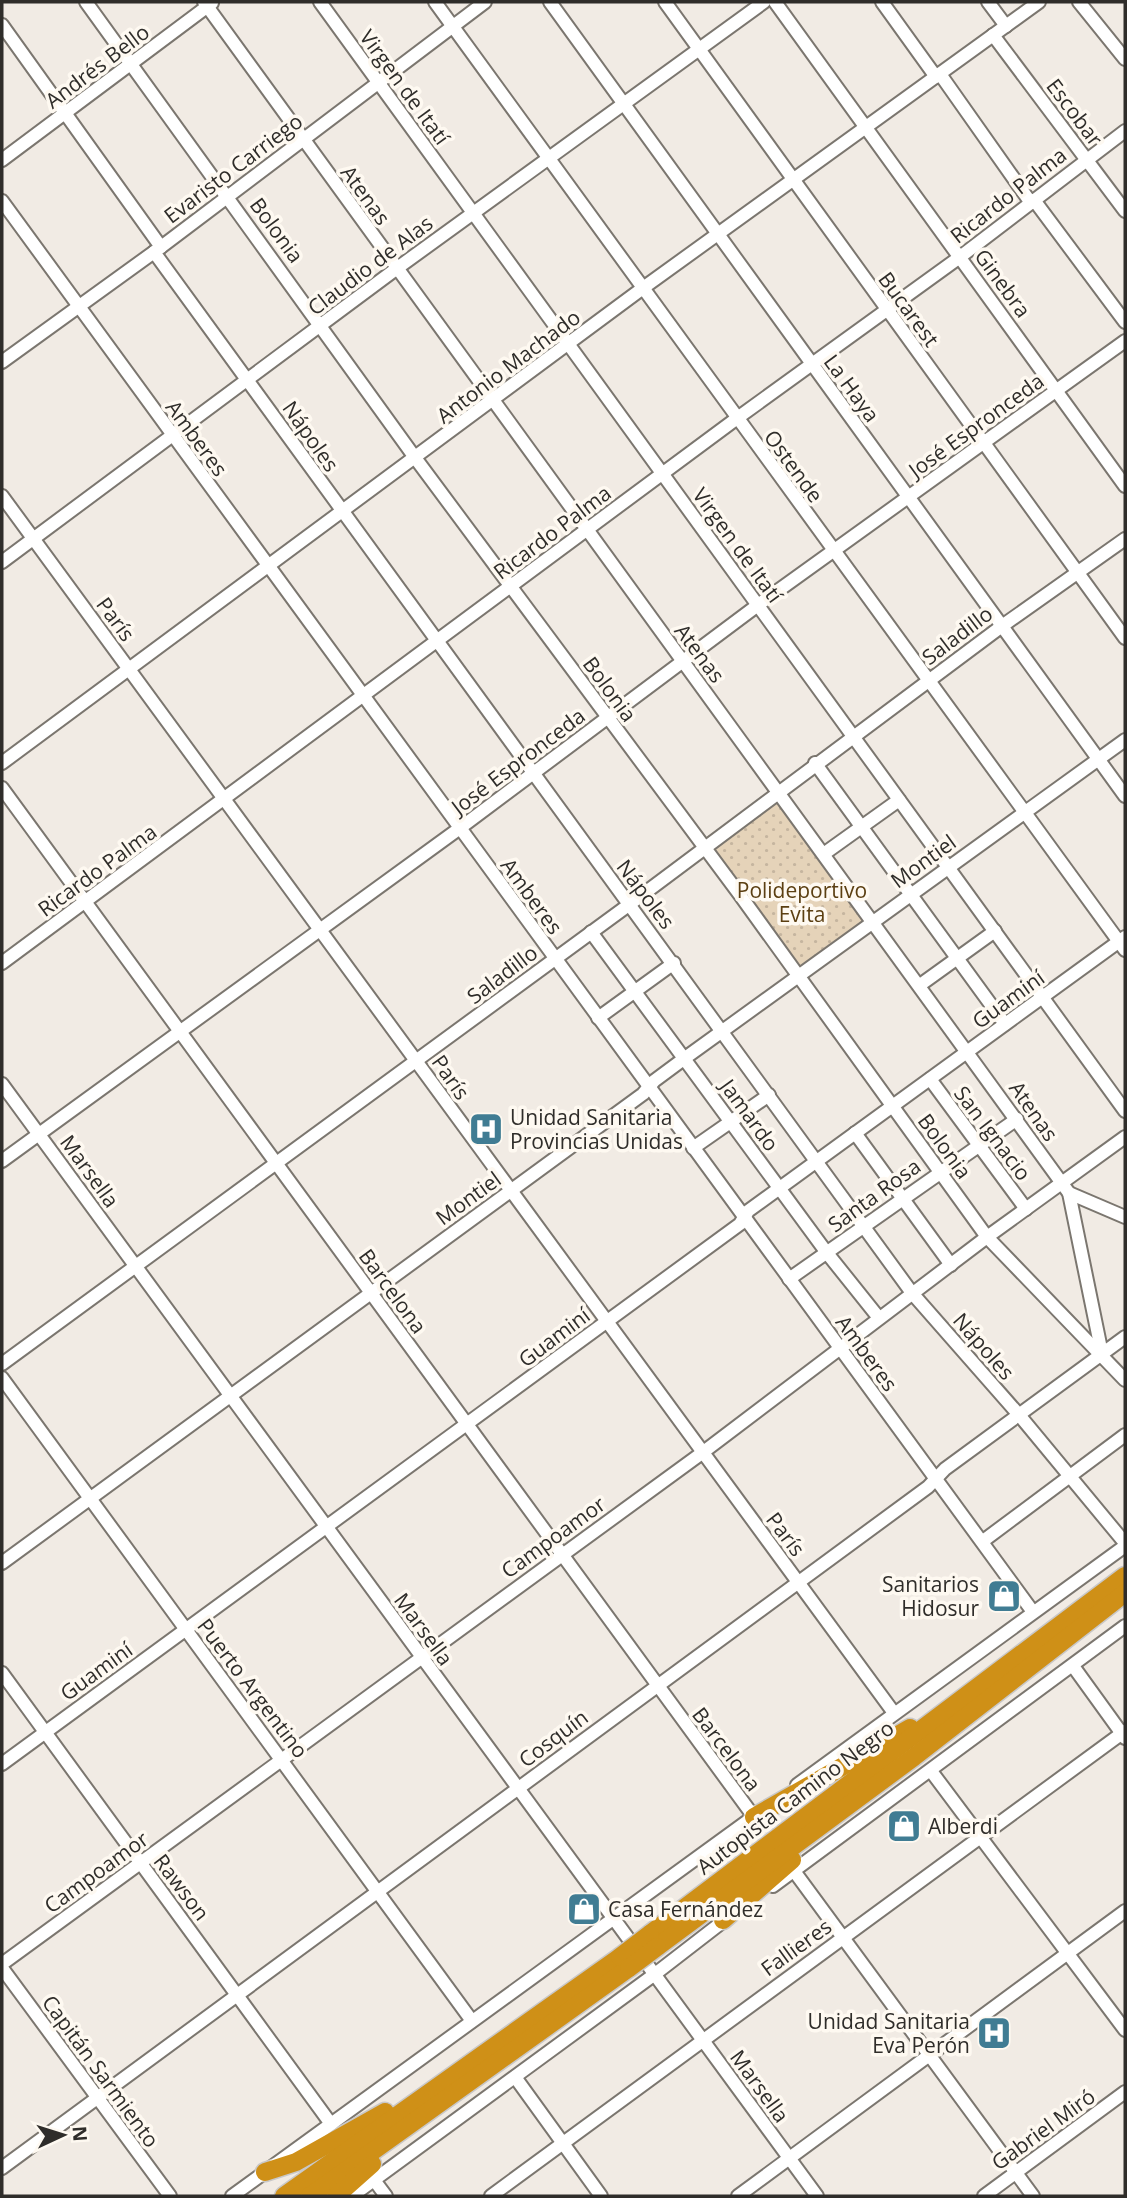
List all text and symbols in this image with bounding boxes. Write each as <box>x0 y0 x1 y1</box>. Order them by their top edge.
street label: Andrés Bello <box>39 18 155 114</box>
street label: Virgen de Itatí <box>354 24 457 151</box>
street label: Escobar <box>1041 73 1110 152</box>
street label: Evaristo Carriego <box>158 107 308 229</box>
street label: Ricardo Palma <box>944 141 1072 249</box>
street label: Atenas <box>335 160 397 230</box>
street label: Bolonia <box>244 192 310 268</box>
street label: Claudio de Alas <box>302 209 438 321</box>
street label: Ginebra <box>969 243 1037 323</box>
street label: Bucarest <box>872 266 946 352</box>
street label: Antonio Machado <box>430 303 586 429</box>
street label: La Haya <box>818 348 886 428</box>
street label: José Espronceda <box>901 366 1049 485</box>
street label: Amberes <box>160 394 234 482</box>
street label: Nápoles <box>277 395 345 477</box>
street label: Ostende <box>758 424 830 508</box>
street label: Ricardo Palma <box>488 479 616 585</box>
street label: Virgen de Itatí <box>687 482 790 609</box>
street label: París <box>91 591 141 647</box>
street label: Saladillo <box>916 599 998 671</box>
street label: Atenas <box>669 618 731 688</box>
street label: Bolonia <box>577 651 643 727</box>
street label: José Espronceda <box>444 702 591 822</box>
street label: Ricardo Palma <box>32 817 162 923</box>
street label: Montiel <box>885 828 961 894</box>
street label: Amberes <box>495 852 569 940</box>
street label: Nápoles <box>611 854 681 934</box>
park label: Polideportivo Evita <box>737 876 867 928</box>
street label: Saladillo <box>461 938 543 1010</box>
street label: Guaminí <box>966 963 1050 1035</box>
street label: París <box>426 1049 476 1105</box>
street label: Jamardo <box>713 1072 786 1157</box>
street label: Atenas <box>1003 1075 1065 1147</box>
street label: San Ignacio <box>948 1080 1038 1186</box>
place label: Unidad Sanitaria Provincias Unidas <box>510 1103 683 1155</box>
street label: Bolonia <box>912 1108 978 1184</box>
hospital icon: Unidad Sanitaria Provincias Unidas <box>467 1110 505 1148</box>
street label: Marsella <box>54 1129 126 1213</box>
street label: Santa Rosa <box>822 1152 926 1238</box>
street label: Montiel <box>430 1165 506 1231</box>
street label: Barcelona <box>353 1243 433 1339</box>
street label: Guaminí <box>513 1301 596 1373</box>
street label: Nápoles <box>947 1307 1021 1385</box>
street label: Amberes <box>830 1309 904 1397</box>
street label: Campoamor <box>495 1490 611 1584</box>
street label: París <box>760 1506 812 1562</box>
place label: Sanitarios Hidosur <box>882 1570 979 1622</box>
shop icon: Sanitarios Hidosur <box>985 1577 1023 1615</box>
street label: Marsella <box>388 1587 460 1671</box>
street label: Puerto Argentino <box>191 1613 315 1763</box>
street label: Guaminí <box>54 1635 138 1707</box>
street label: Barcelona <box>686 1701 768 1797</box>
street label: Cosquín <box>513 1703 593 1773</box>
street label: Autopista Camino Negro <box>691 1714 899 1880</box>
shop icon: Alberdi <box>885 1807 923 1845</box>
place label: Alberdi <box>928 1812 998 1840</box>
street label: Campoamor <box>38 1825 154 1919</box>
street label: Rawson <box>148 1848 216 1926</box>
shop icon: Casa Fernández <box>565 1890 603 1928</box>
place label: Casa Fernández <box>608 1895 763 1923</box>
street label: Fallieres <box>755 1912 837 1982</box>
street label: Capitán Sarmiento <box>36 1989 166 2153</box>
place label: Unidad Sanitaria Eva Perón <box>808 2007 970 2059</box>
hospital icon: Unidad Sanitaria Eva Perón <box>975 2014 1013 2052</box>
street label: Marsella <box>724 2044 796 2128</box>
street label: Gabriel Miró <box>986 2082 1100 2176</box>
north arrow <box>28 2100 98 2170</box>
text: N <box>66 2125 93 2142</box>

